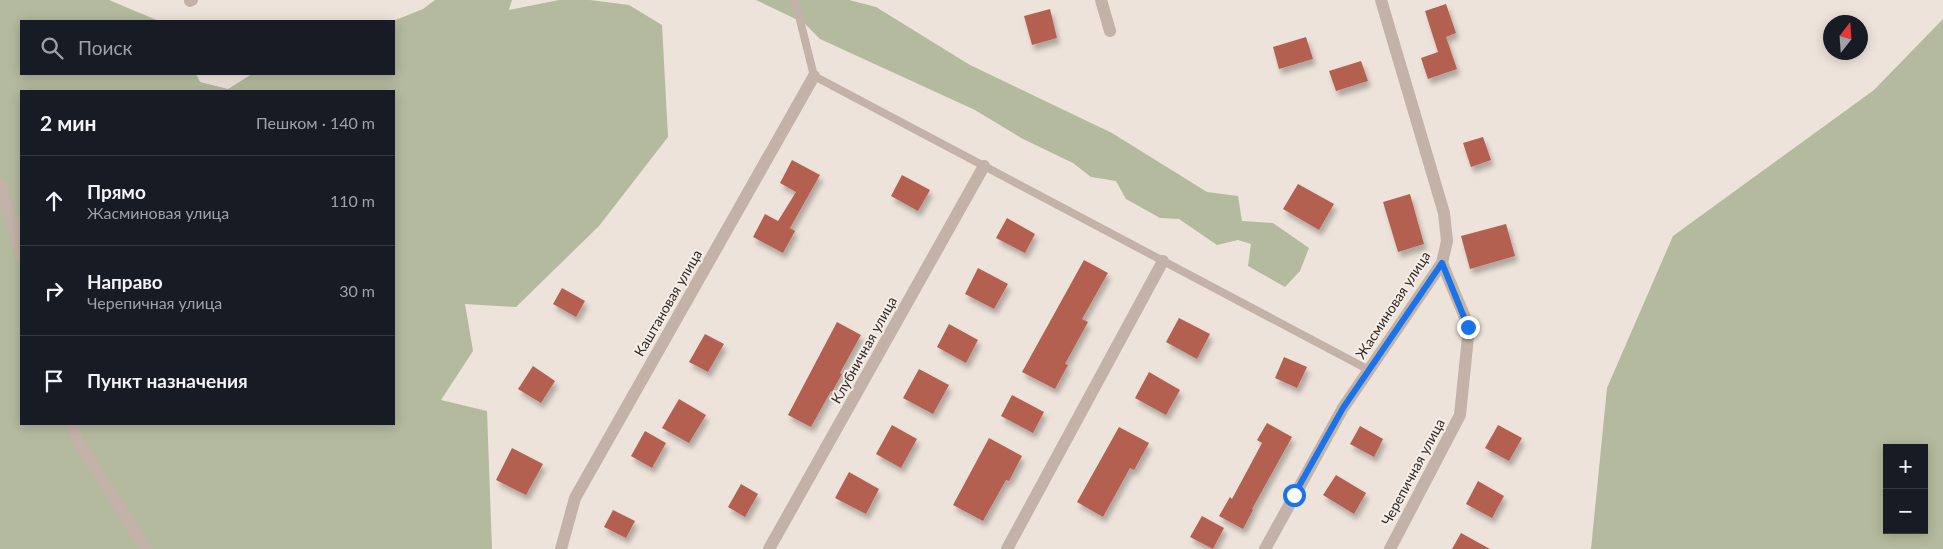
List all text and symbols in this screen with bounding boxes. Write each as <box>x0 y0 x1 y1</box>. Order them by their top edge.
north arrow <box>1823 15 1868 60</box>
search box <box>20 20 395 75</box>
icon: search <box>38 34 66 62</box>
text: Поиск <box>78 36 132 59</box>
text: 2 мин <box>40 110 97 135</box>
text: Пешком · 140 m <box>256 113 375 132</box>
text: Прямо <box>87 180 146 203</box>
icon: ahead <box>40 187 68 215</box>
text: 110 m <box>330 191 375 210</box>
text: Жасминовая улица <box>87 203 229 222</box>
street label: Каштановая улица <box>630 246 705 359</box>
street label: Жасминовая улица <box>1352 248 1434 362</box>
text: Направо <box>87 270 163 293</box>
icon: right <box>40 277 68 305</box>
text: 30 m <box>339 281 375 300</box>
text: Черепичная улица <box>87 293 222 312</box>
street label: Клубничная улица <box>827 293 900 406</box>
route end <box>1457 316 1480 339</box>
icon: arrive <box>40 367 68 395</box>
text: Пункт назначения <box>87 369 248 392</box>
street label: Черепичная улица <box>1377 415 1448 528</box>
map controls <box>1883 444 1928 534</box>
button: + <box>1883 444 1928 489</box>
route start <box>1283 484 1306 507</box>
button: − <box>1883 489 1928 534</box>

